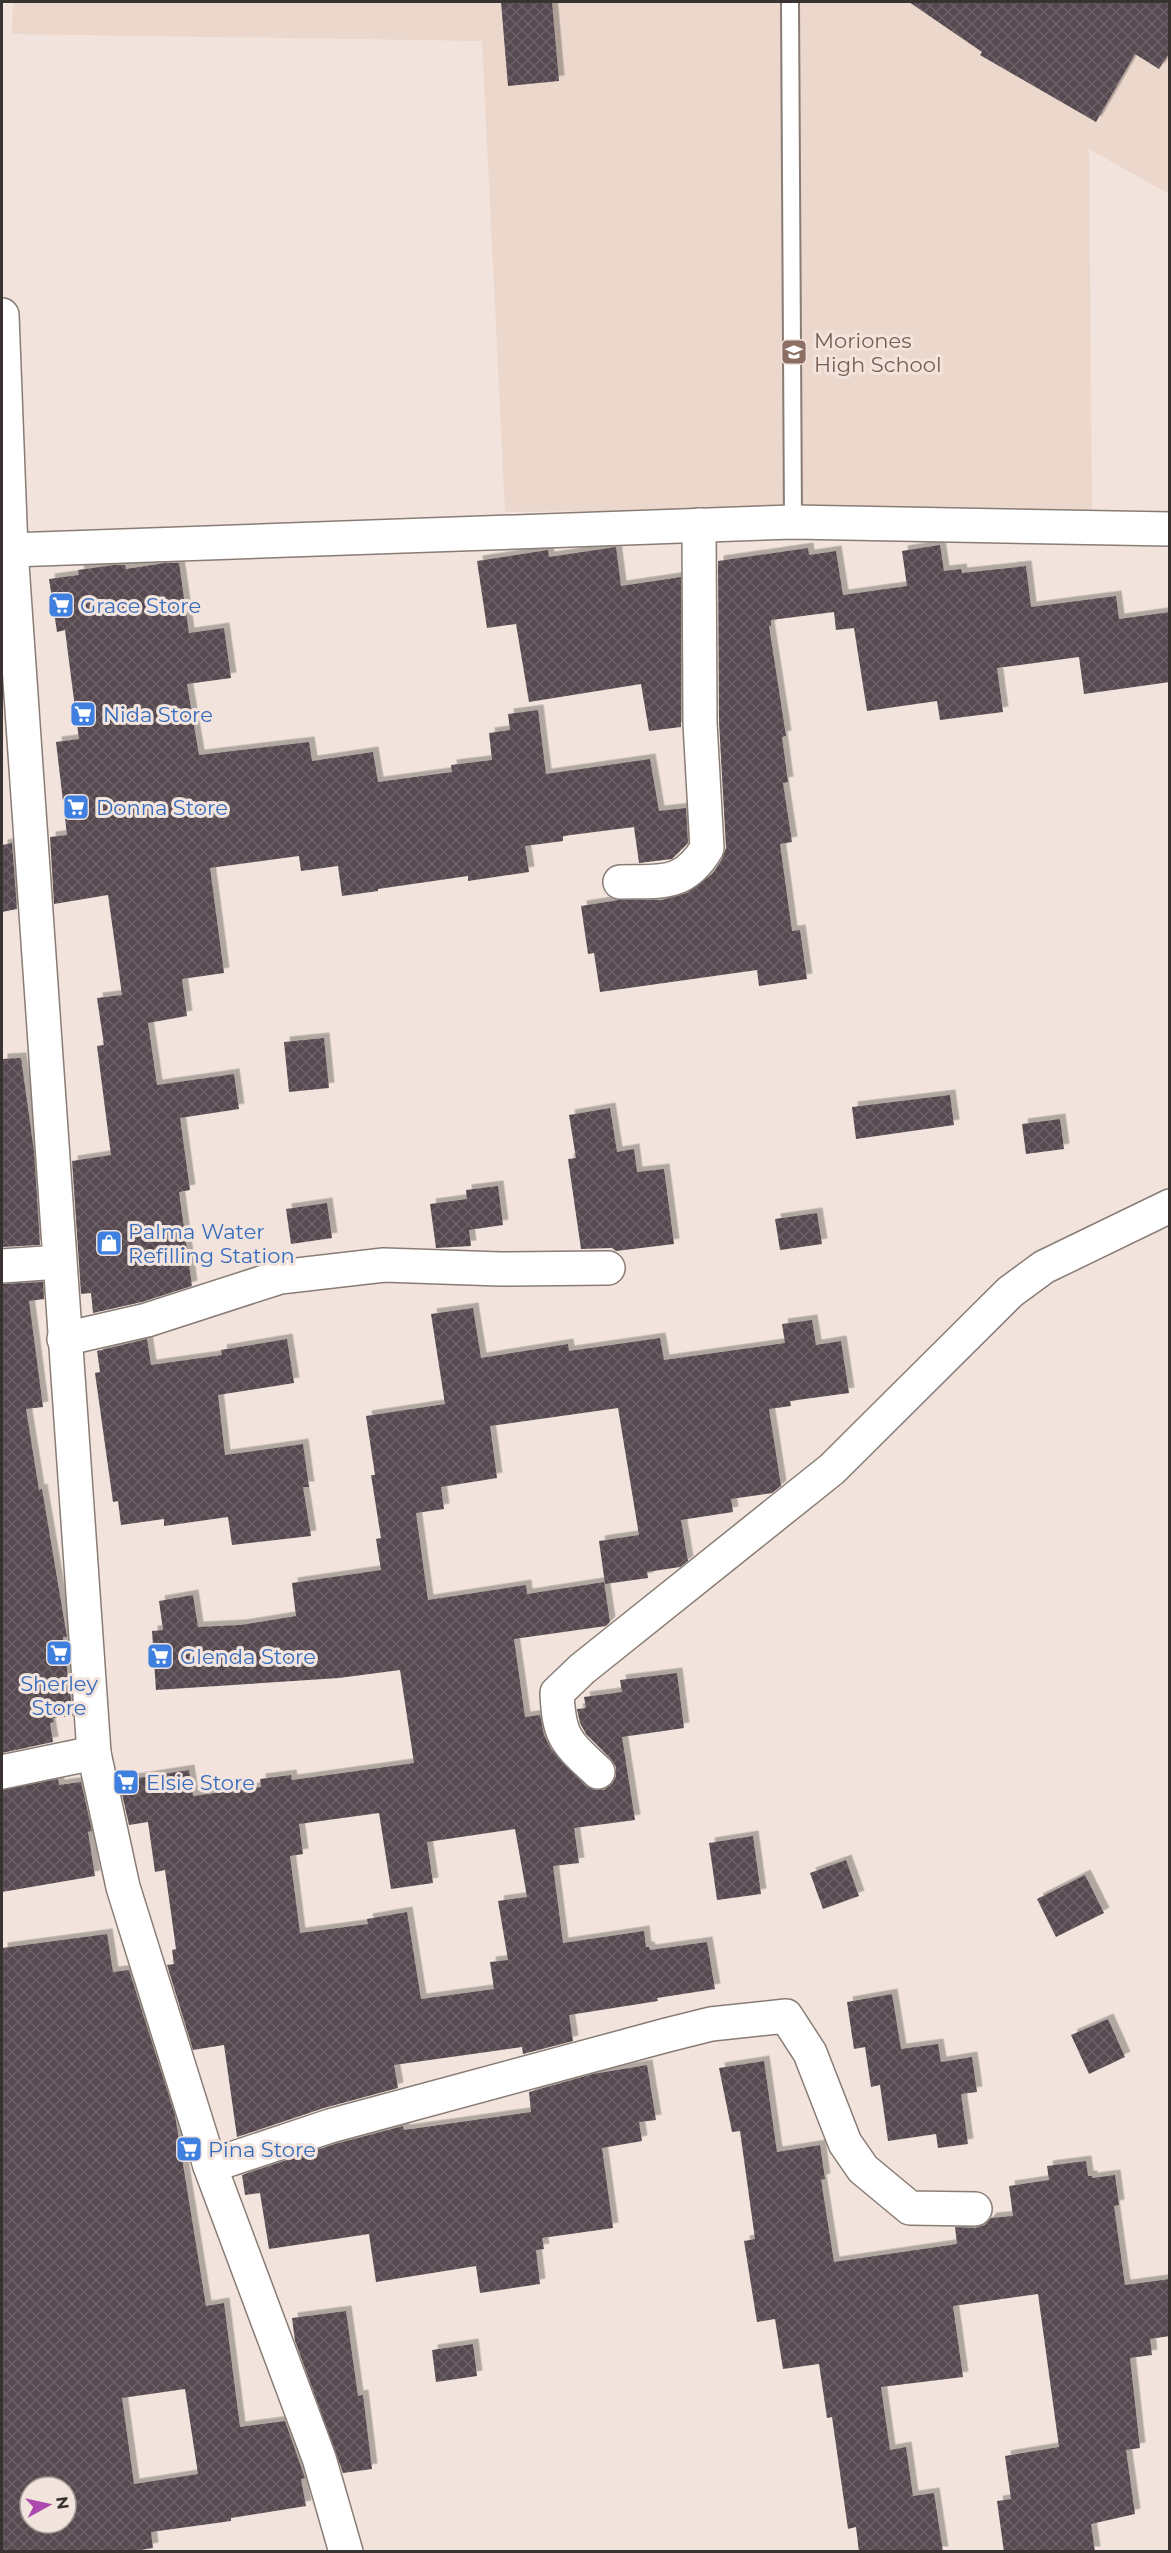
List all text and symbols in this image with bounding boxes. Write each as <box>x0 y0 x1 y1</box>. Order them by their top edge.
place label: Moriones High School <box>814 328 942 377</box>
school or university icon: Moriones High School <box>779 337 809 367</box>
supermarket icon: Grace Store <box>46 590 76 620</box>
place label: Grace Store <box>80 593 201 618</box>
supermarket icon: Nida Store <box>68 699 98 729</box>
place label: Nida Store <box>103 702 213 727</box>
supermarket icon: Donna Store <box>61 792 91 822</box>
place label: Donna Store <box>96 795 228 820</box>
place label: Palma Water Refilling Station <box>128 1219 295 1268</box>
shop icon: Palma Water Refilling Station <box>94 1228 124 1258</box>
supermarket icon: Sherley Store <box>44 1638 74 1668</box>
supermarket icon: Glenda Store <box>145 1641 175 1671</box>
place label: Glenda Store <box>180 1644 316 1669</box>
place label: Sherley Store <box>20 1671 98 1720</box>
supermarket icon: Elsie Store <box>111 1767 141 1797</box>
place label: Elsie Store <box>146 1770 255 1795</box>
supermarket icon: Pina Store <box>174 2134 204 2164</box>
place label: Pina Store <box>208 2137 316 2162</box>
north arrow <box>18 2475 78 2535</box>
text: N <box>52 2495 73 2511</box>

